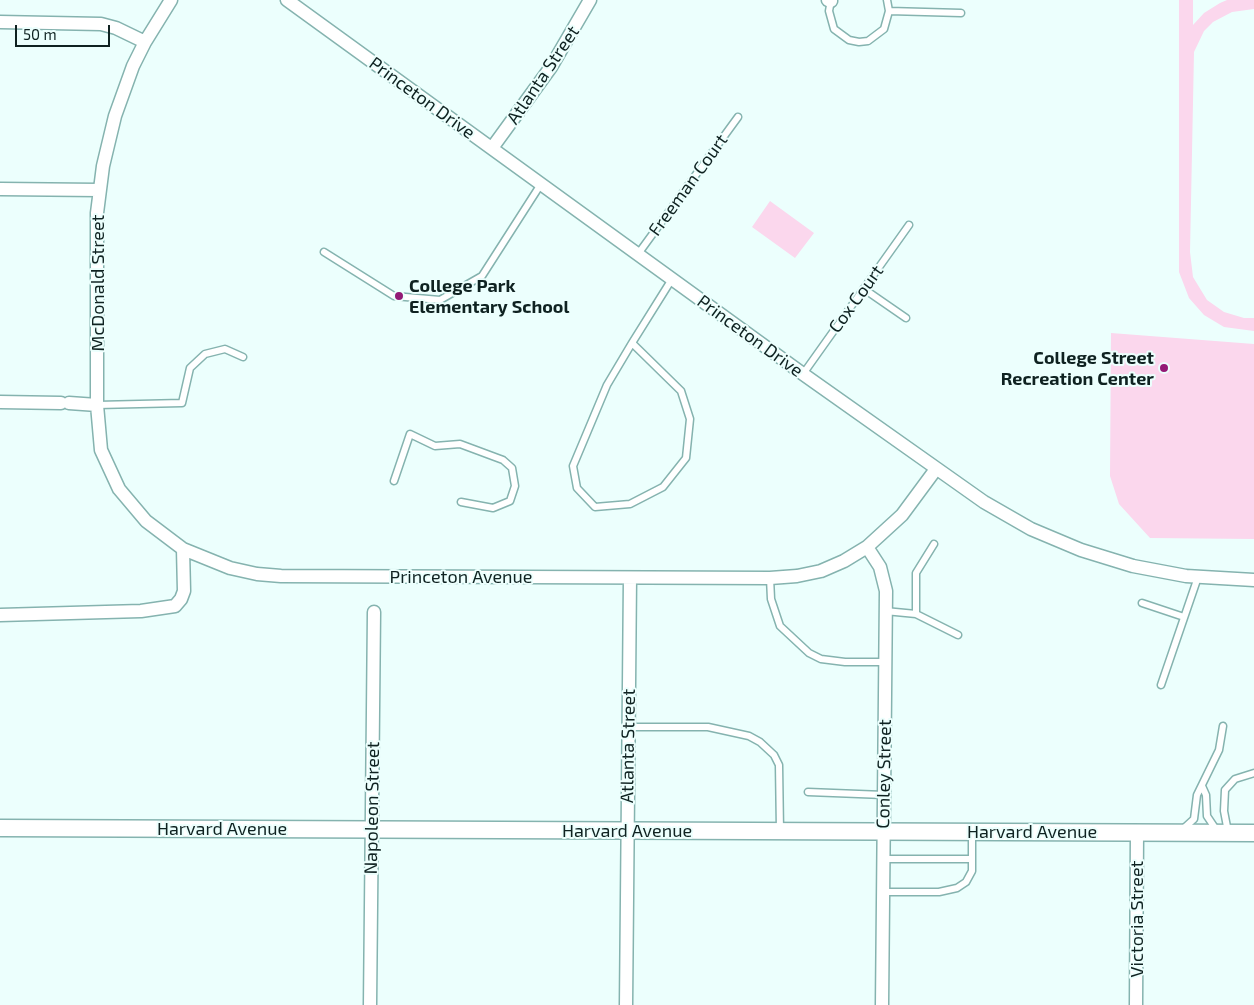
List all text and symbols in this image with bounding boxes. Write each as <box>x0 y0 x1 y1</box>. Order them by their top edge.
scale bar <box>18 15 112 47</box>
street label: Atlanta Street <box>502 22 584 128</box>
text: 50 m <box>23 25 57 43</box>
street label: Princeton Drive <box>365 52 479 144</box>
street label: Freeman Court <box>644 130 732 240</box>
street label: McDonald Street <box>87 215 109 351</box>
street label: Cox Court <box>824 261 888 337</box>
place label: College Park Elementary School <box>409 275 569 318</box>
marker: College Park Elementary School <box>393 290 405 302</box>
street label: Princeton Drive <box>693 290 807 382</box>
place label: College Street Recreation Center <box>1001 347 1154 389</box>
marker: College Street Recreation Center <box>1158 362 1170 374</box>
street label: Princeton Avenue <box>390 566 532 588</box>
street label: Atlanta Street <box>616 689 640 803</box>
street label: Conley Street <box>872 719 896 829</box>
street label: Napoleon Street <box>360 741 384 875</box>
street label: Harvard Avenue <box>157 818 287 840</box>
street label: Harvard Avenue <box>562 820 692 842</box>
street label: Harvard Avenue <box>967 821 1097 843</box>
street label: Victoria Street <box>1126 861 1148 977</box>

